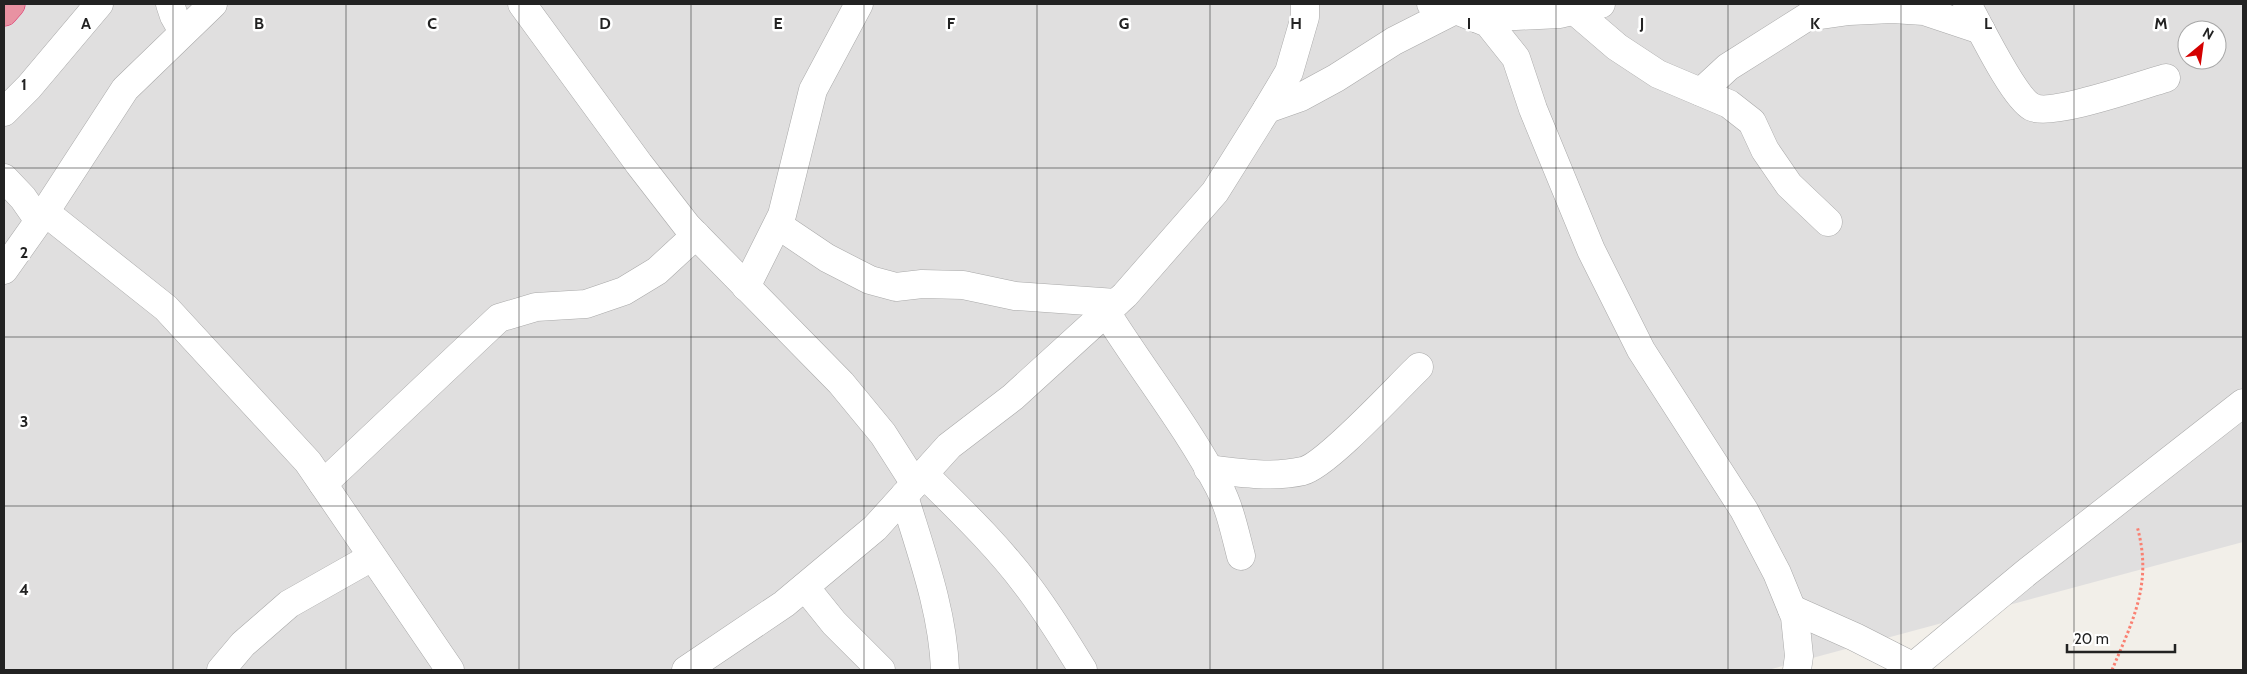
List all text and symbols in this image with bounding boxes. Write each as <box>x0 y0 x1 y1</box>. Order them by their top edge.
text: A <box>81 14 91 33</box>
text: B <box>254 14 264 33</box>
text: C <box>427 14 437 33</box>
text: D <box>599 14 611 33</box>
text: E <box>773 14 783 33</box>
text: F <box>947 14 956 33</box>
text: G <box>1119 14 1129 33</box>
text: H <box>1290 14 1302 33</box>
text: I <box>1467 14 1471 33</box>
text: J <box>1639 14 1644 33</box>
text: K <box>1810 14 1820 33</box>
text: L <box>1984 14 1992 33</box>
text: M <box>2154 14 2168 33</box>
north arrow <box>2177 20 2227 70</box>
text: N <box>2200 23 2217 44</box>
text: 1 <box>21 75 27 94</box>
text: 2 <box>20 243 28 262</box>
text: 3 <box>20 412 28 431</box>
text: 4 <box>19 580 29 599</box>
scale bar <box>2067 622 2174 654</box>
text: 20 m <box>2074 630 2109 648</box>

